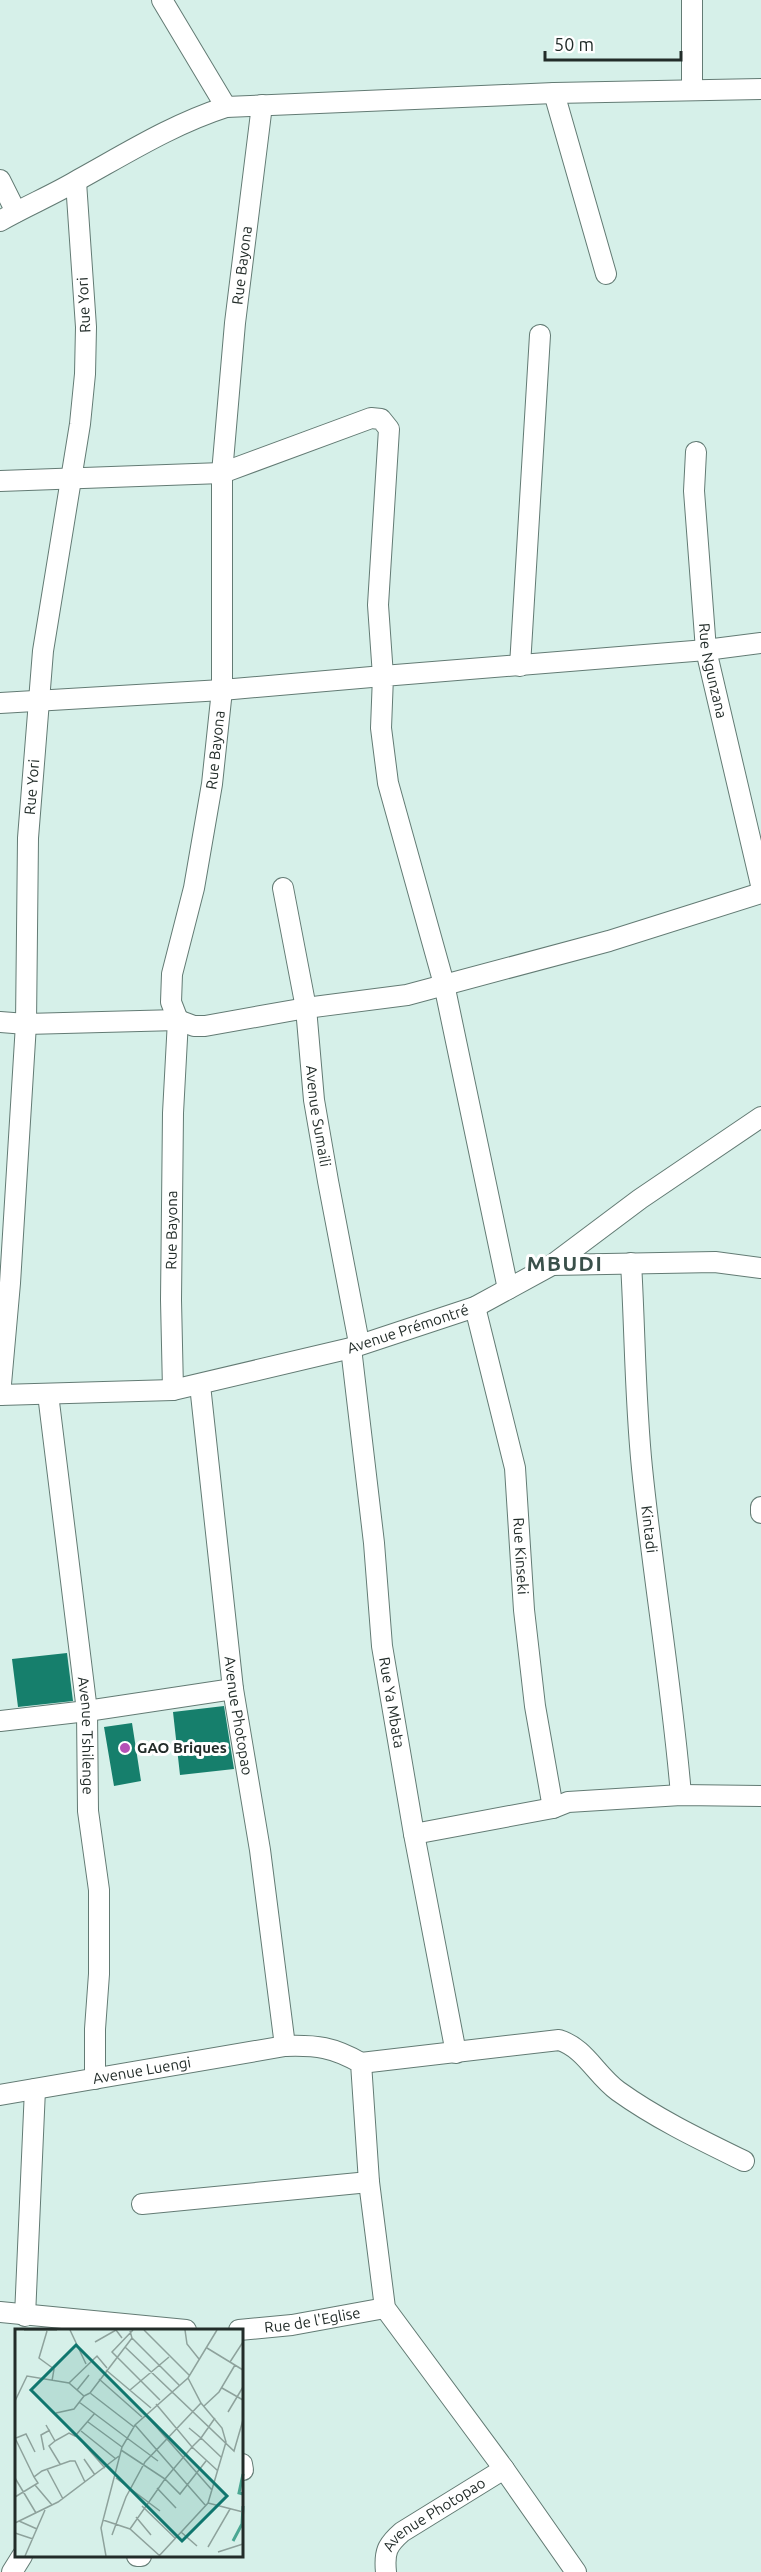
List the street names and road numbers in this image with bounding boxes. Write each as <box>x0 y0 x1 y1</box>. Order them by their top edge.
street label: Rue Bayona <box>228 225 255 306</box>
street label: Rue Yori <box>74 277 93 333</box>
street label: Rue Ngunzana <box>696 622 731 720</box>
street label: Rue Bayona <box>202 710 228 791</box>
street label: Rue Yori <box>21 759 42 816</box>
street label: Avenue Sumaili <box>303 1065 334 1168</box>
street label: Rue Bayona <box>162 1190 180 1270</box>
street label: Avenue Prémontré <box>345 1301 471 1357</box>
street label: Kintadi <box>638 1505 661 1554</box>
street label: Rue Kinseki <box>510 1517 532 1595</box>
street label: Avenue Photopao <box>221 1655 256 1776</box>
street label: Rue Ya Mbata <box>376 1656 408 1749</box>
street label: Avenue Tshilenge <box>75 1676 97 1795</box>
street label: Avenue Luengi <box>91 2053 192 2087</box>
street label: Rue de l'Eglise <box>264 2304 362 2336</box>
street label: Avenue Photopao <box>379 2474 488 2554</box>

